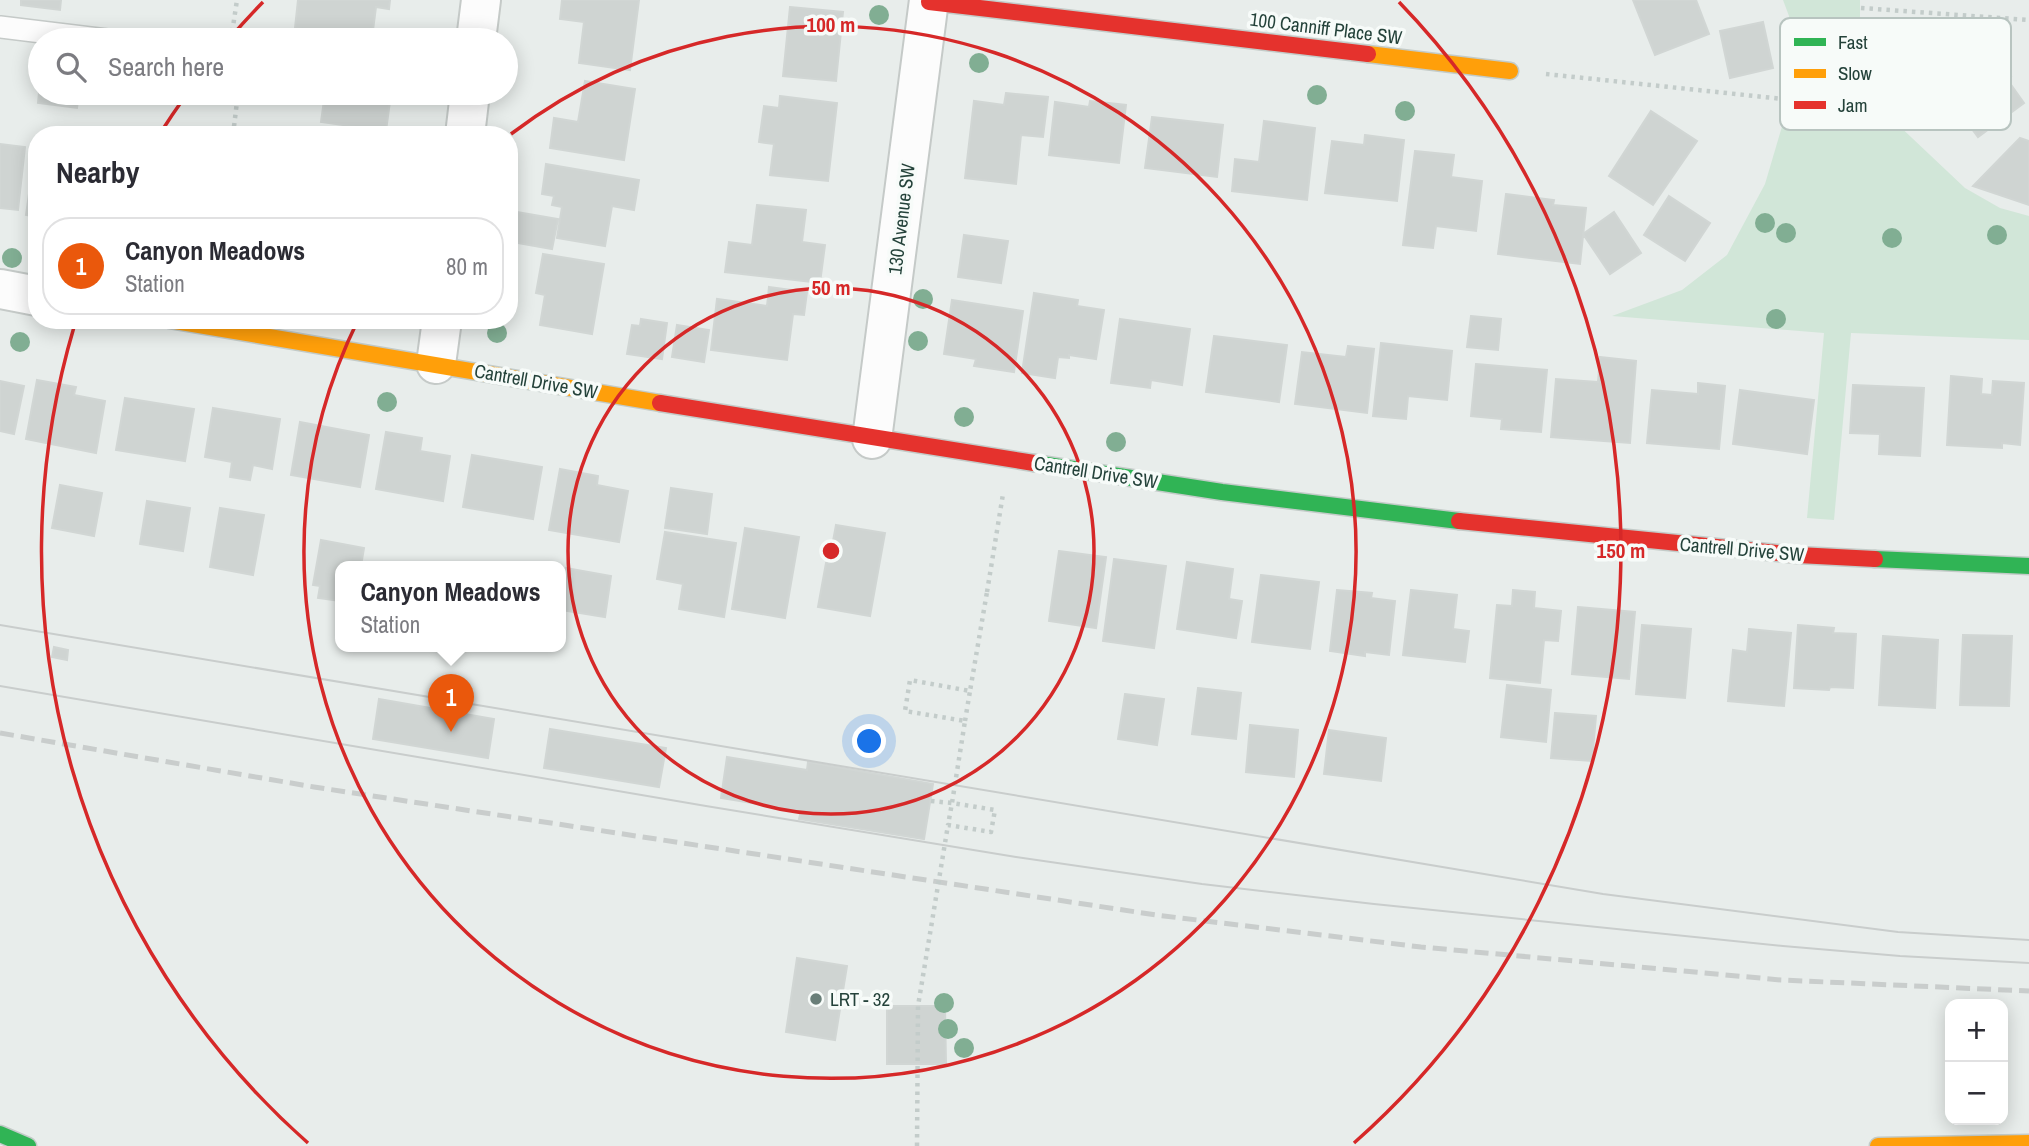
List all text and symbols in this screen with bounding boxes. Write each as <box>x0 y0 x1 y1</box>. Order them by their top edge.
street label: 100 Canniff Place SW <box>1248 6 1404 50</box>
text: 100 m <box>807 10 855 39</box>
legend <box>1780 18 2011 130</box>
search box <box>28 28 518 105</box>
text: Fast <box>1838 29 1868 55</box>
icon: search <box>52 48 90 86</box>
text: Search here <box>108 49 224 84</box>
text: Slow <box>1838 60 1873 86</box>
text: Jam <box>1838 92 1867 118</box>
text: Nearby <box>56 152 139 192</box>
street label: 130 Avenue SW <box>881 162 921 276</box>
text: Canyon Meadows <box>125 233 305 268</box>
text: 1 <box>76 251 86 282</box>
text: 80 m <box>446 251 488 282</box>
text: Station <box>125 268 185 299</box>
text: 50 m <box>811 273 851 302</box>
street label: Cantrell Drive SW <box>472 357 600 405</box>
street label: Cantrell Drive SW <box>1032 449 1160 495</box>
street label: Cantrell Drive SW <box>1679 531 1806 567</box>
text: 150 m <box>1597 536 1645 565</box>
centre of rings <box>819 539 843 563</box>
popup <box>335 561 566 652</box>
text: Canyon Meadows <box>360 574 541 609</box>
text: Station <box>360 609 420 640</box>
pin: 1 <box>428 674 474 732</box>
your location <box>852 724 886 758</box>
place label: LRT - 32 <box>830 986 890 1012</box>
marker: LRT - 32 <box>808 991 824 1007</box>
map controls <box>1945 999 2008 1125</box>
button: + <box>1945 999 2008 1062</box>
button: − <box>1945 1062 2008 1125</box>

